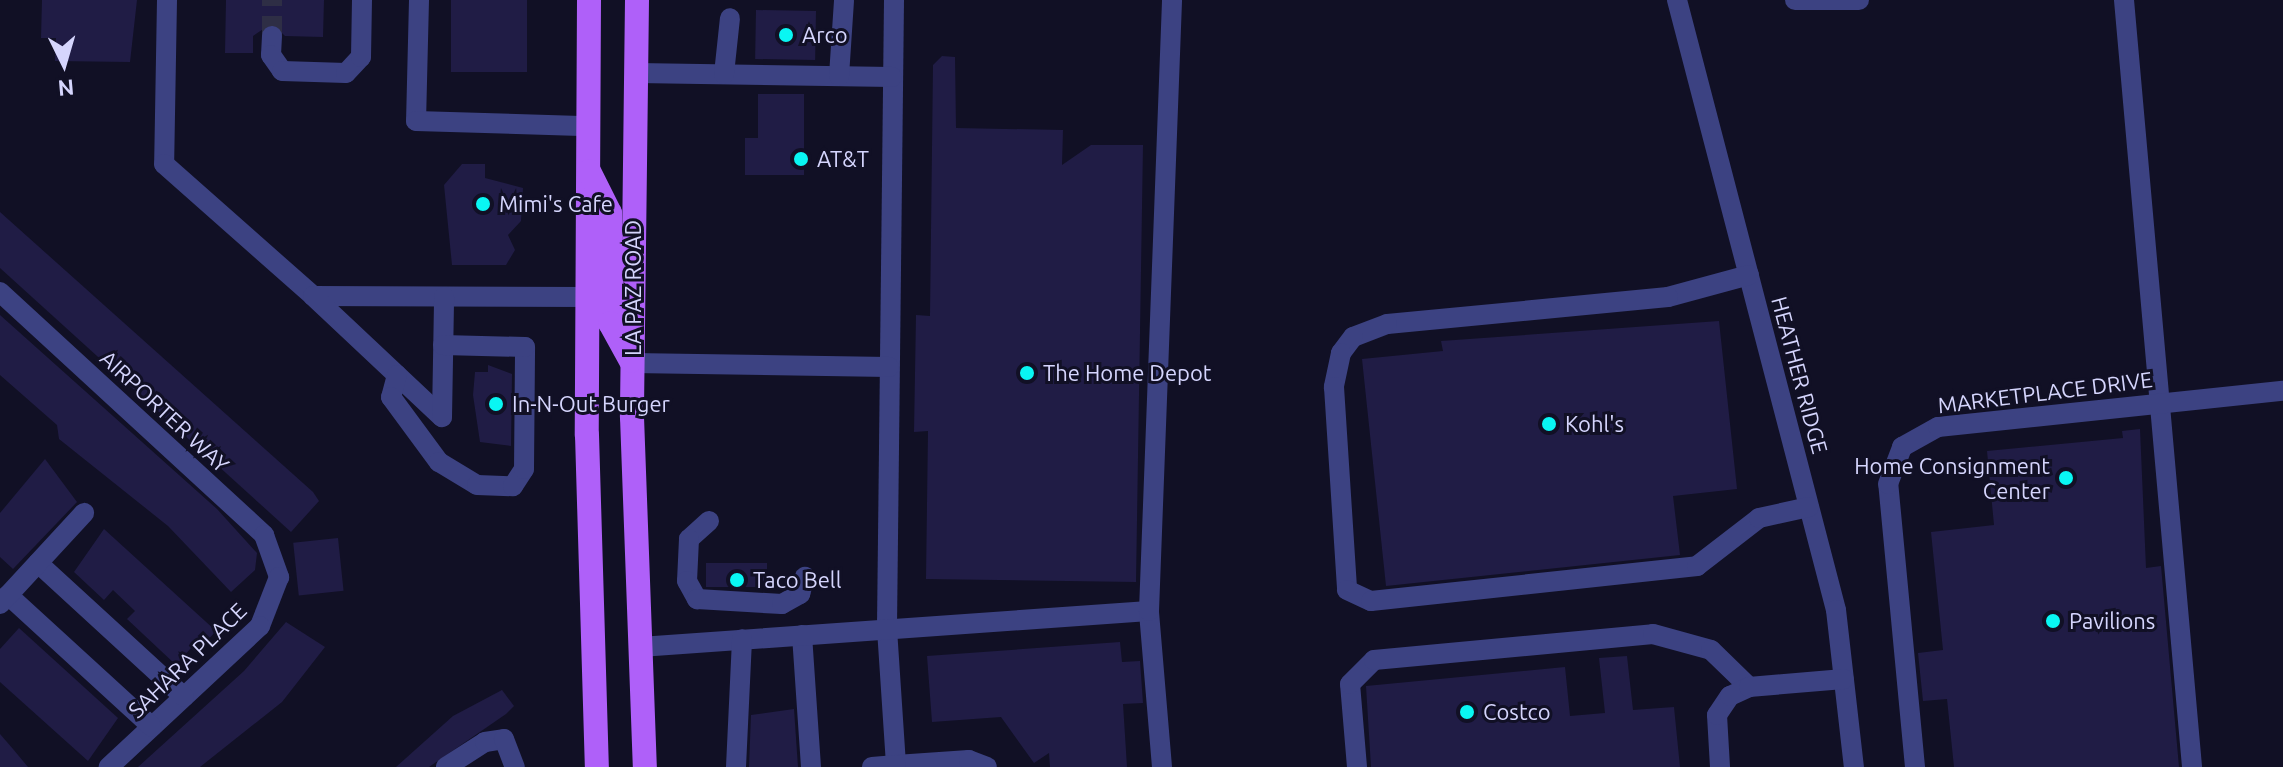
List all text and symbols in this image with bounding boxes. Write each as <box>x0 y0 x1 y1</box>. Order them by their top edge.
place label: Arco <box>802 22 848 48</box>
north arrow <box>24 24 104 104</box>
marker: Arco <box>777 26 795 44</box>
text: N <box>57 75 75 102</box>
place label: AT&T <box>817 146 869 172</box>
marker: AT&T <box>792 150 810 168</box>
place label: Mimi's Cafe <box>499 191 613 217</box>
marker: Mimi's Cafe <box>474 195 492 213</box>
street label: LA PAZ ROAD <box>620 220 646 356</box>
street label: HEATHER RIDGE <box>1766 294 1834 456</box>
street label: AIRPORTER WAY <box>95 345 235 477</box>
place label: The Home Depot <box>1043 360 1211 386</box>
marker: The Home Depot <box>1018 364 1036 382</box>
street label: MARKETPLACE DRIVE <box>1936 366 2154 418</box>
place label: In-N-Out Burger <box>512 391 670 417</box>
marker: In-N-Out Burger <box>487 395 505 413</box>
place label: Kohl's <box>1565 411 1624 437</box>
marker: Kohl's <box>1540 415 1558 433</box>
place label: Home Consignment Center <box>1854 452 2050 504</box>
marker: Home Consignment Center <box>2057 469 2075 487</box>
place label: Taco Bell <box>753 567 841 593</box>
marker: Taco Bell <box>728 571 746 589</box>
street label: SAHARA PLACE <box>122 597 252 723</box>
place label: Pavilions <box>2069 608 2155 634</box>
marker: Pavilions <box>2044 612 2062 630</box>
place label: Costco <box>1483 699 1551 725</box>
marker: Costco <box>1458 703 1476 721</box>

